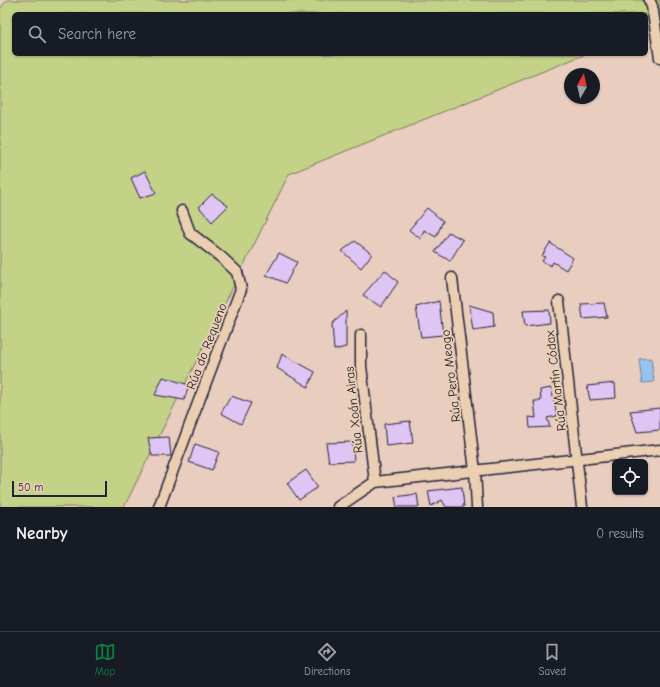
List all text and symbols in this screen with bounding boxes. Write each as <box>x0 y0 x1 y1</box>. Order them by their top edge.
search box <box>12 12 648 56</box>
icon: search <box>26 23 48 45</box>
text: Search here <box>58 25 136 43</box>
north arrow <box>564 68 600 104</box>
street label: Rúa do Requeno <box>183 301 230 392</box>
street label: Rúa Pero Meogo <box>437 329 464 423</box>
street label: Rúa Martín Códax <box>542 329 569 432</box>
street label: Rúa Xoán Airas <box>341 366 366 454</box>
map controls <box>612 459 648 495</box>
button: locate <box>612 459 648 495</box>
scale bar <box>12 479 107 498</box>
text: 50 m <box>18 481 43 494</box>
text: Nearby <box>16 524 67 543</box>
text: 0 results <box>596 526 644 541</box>
tab: Map <box>94 641 116 678</box>
tab: Directions <box>304 641 351 678</box>
tab: Saved <box>539 641 566 678</box>

